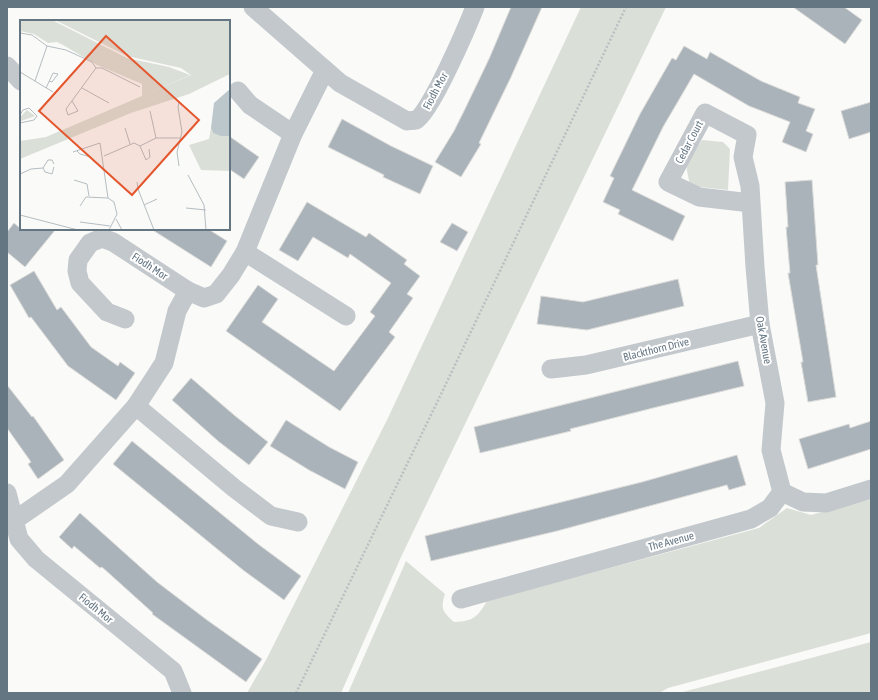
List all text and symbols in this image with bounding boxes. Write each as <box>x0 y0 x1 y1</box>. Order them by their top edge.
inset map <box>20 20 230 230</box>
street label: Fiodh Mor <box>420 70 450 111</box>
street label: Cedar Court <box>673 119 705 165</box>
street label: Fiodh Mor <box>130 250 171 282</box>
street label: Oak Avenue <box>754 315 774 365</box>
street label: Blackthorn Drive <box>622 335 690 363</box>
street label: The Avenue <box>647 529 695 553</box>
street label: Fiodh Mor <box>77 591 116 626</box>

